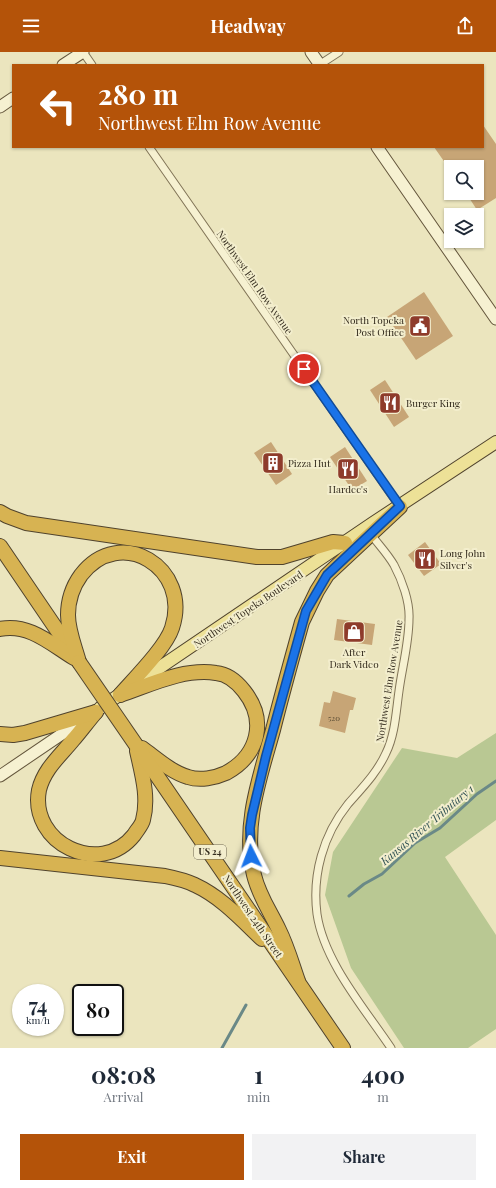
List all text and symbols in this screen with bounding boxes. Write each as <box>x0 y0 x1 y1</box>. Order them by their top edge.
text: Headway <box>210 14 286 38</box>
icon: menu <box>20 15 42 37</box>
icon: share <box>454 15 476 37</box>
text: 280 m <box>98 75 178 112</box>
icon: left <box>32 80 84 132</box>
text: Northwest Elm Row Avenue <box>98 111 321 135</box>
map controls <box>444 160 484 248</box>
button: search <box>444 160 484 200</box>
button: layers <box>444 208 484 248</box>
street label: Northwest Elm Row Avenue <box>214 227 296 337</box>
place label: North Topeka Post Office <box>343 313 404 339</box>
public building icon: North Topeka Post Office <box>407 313 433 339</box>
pin <box>287 352 321 386</box>
icon: arrive <box>293 358 315 380</box>
restaurant icon: Burger King <box>377 390 403 416</box>
place label: Burger King <box>406 396 461 410</box>
building icon: Pizza Hut <box>260 450 286 476</box>
place label: Pizza Hut <box>288 456 331 470</box>
restaurant icon: Hardee's <box>335 456 361 482</box>
place label: Hardee's <box>329 482 367 496</box>
restaurant icon: Long John Silver's <box>412 546 438 572</box>
place label: Long John Silver's <box>440 546 485 572</box>
street label: Northwest Topeka Boulevard <box>191 567 306 651</box>
shop icon: After Dark Video <box>341 619 367 645</box>
street label: Northwest Elm Row Avenue <box>372 619 406 743</box>
place label: After Dark Video <box>329 645 379 671</box>
house number: 520 <box>328 712 340 723</box>
water label: Kansas River Tributary 1 <box>376 781 477 869</box>
position arrow <box>230 835 272 877</box>
road number: US 24 <box>194 845 226 859</box>
street label: Northwest 24th Street <box>220 872 286 961</box>
speed limit sign: 80 <box>72 984 124 1036</box>
text: 74 <box>29 991 47 1018</box>
text: km/h <box>26 1013 50 1027</box>
text: 08:08 <box>91 1058 156 1090</box>
text: 1 <box>254 1058 263 1090</box>
text: 400 <box>361 1058 405 1090</box>
text: Arrival <box>104 1088 144 1105</box>
text: min <box>247 1088 270 1105</box>
text: m <box>377 1088 389 1105</box>
button: Exit <box>20 1134 244 1180</box>
button: Share <box>252 1134 476 1180</box>

